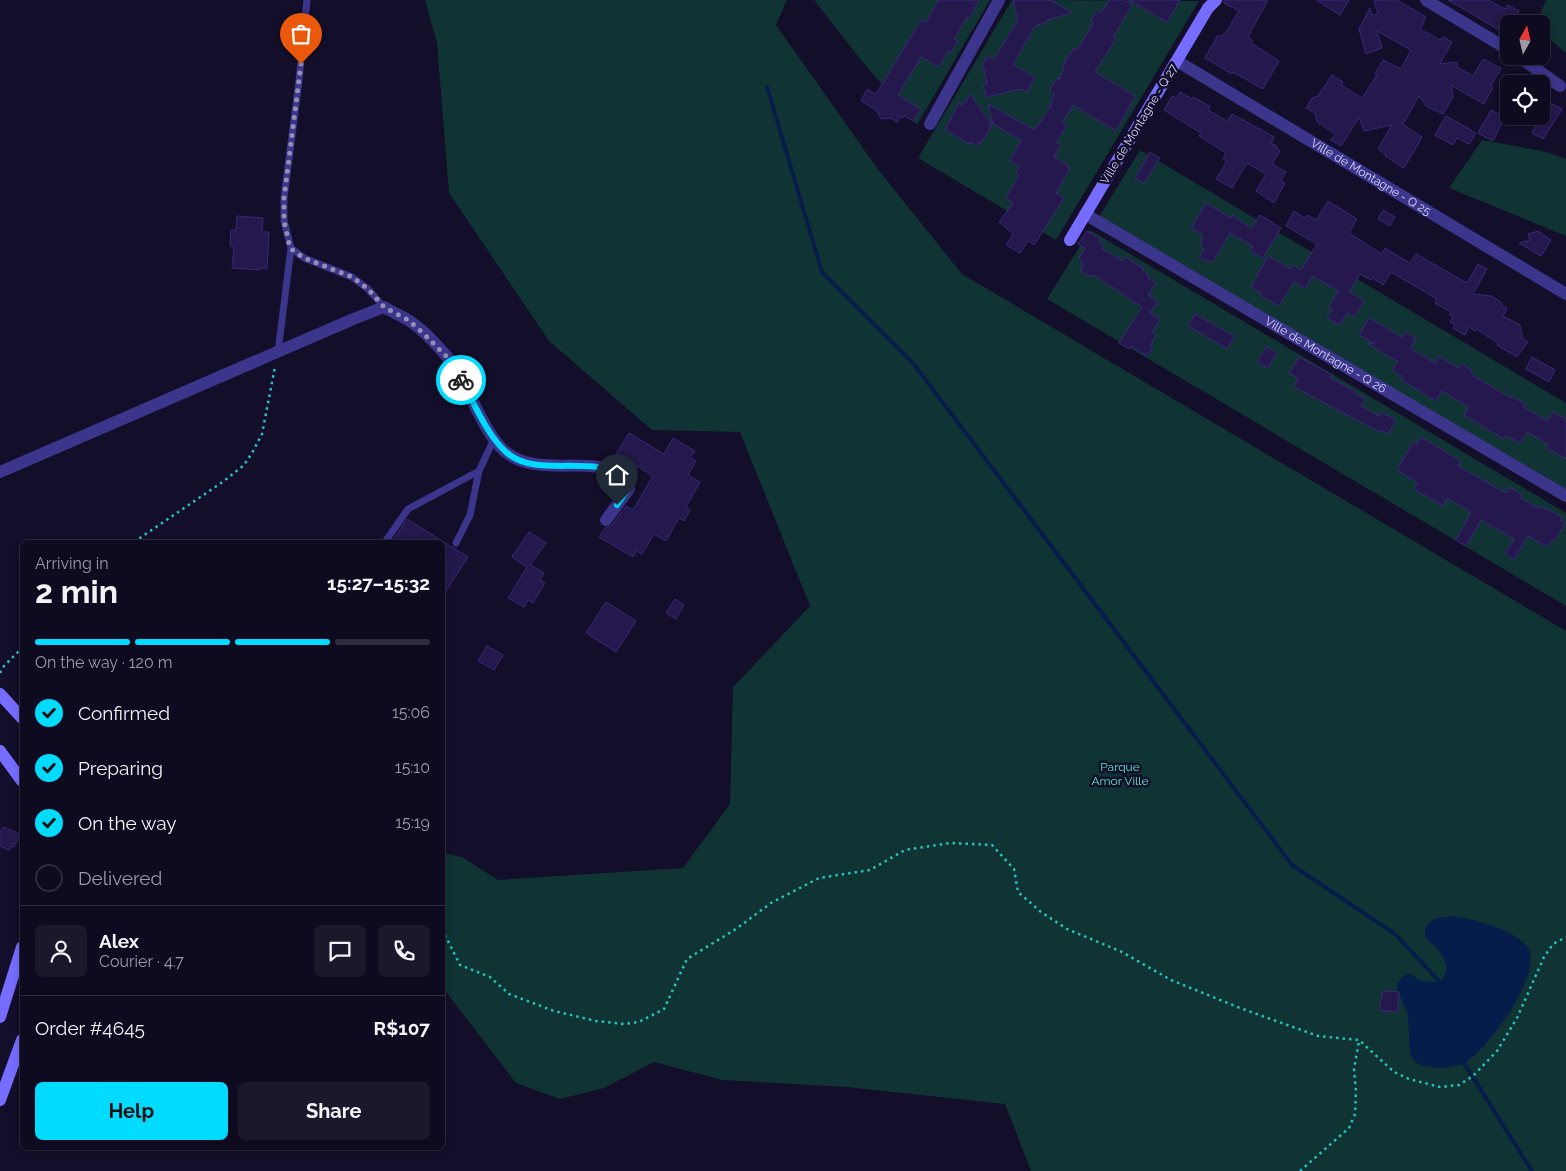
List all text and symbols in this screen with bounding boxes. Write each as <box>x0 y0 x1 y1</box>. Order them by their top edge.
pin <box>280 13 322 64</box>
north arrow <box>1500 15 1550 65</box>
map controls <box>1500 15 1550 125</box>
icon: bag <box>287 20 315 48</box>
street label: Ville de Montagne - Q 27 <box>1098 61 1181 186</box>
button: locate <box>1500 75 1550 125</box>
street label: Ville de Montagne - Q 25 <box>1308 136 1434 219</box>
street label: Ville de Montagne - Q 26 <box>1262 314 1389 396</box>
courier <box>436 355 486 405</box>
icon: bike <box>447 366 475 394</box>
pin <box>596 454 638 505</box>
icon: home <box>603 461 631 489</box>
text: Arriving in <box>35 554 109 573</box>
text: 15:27–15:32 <box>327 572 430 594</box>
text: 2 min <box>35 573 118 610</box>
text: On the way · 120 m <box>35 653 173 672</box>
icon: check <box>35 699 63 727</box>
text: Confirmed <box>78 702 170 724</box>
text: 15:06 <box>392 703 430 722</box>
icon: check <box>35 754 63 782</box>
text: Preparing <box>78 757 163 779</box>
text: 15:10 <box>395 758 430 777</box>
park label: Parque Amor Ville <box>1091 760 1149 788</box>
icon: check <box>35 809 63 837</box>
text: On the way <box>78 812 177 834</box>
text: 15:19 <box>395 813 430 832</box>
text: Delivered <box>78 867 162 889</box>
button: person <box>35 925 87 977</box>
button: chat <box>314 925 366 977</box>
button: phone <box>378 925 430 977</box>
text: Alex <box>99 930 139 952</box>
text: Courier · 4.7 <box>99 952 184 971</box>
text: Order #4645 <box>35 1017 145 1039</box>
text: R$107 <box>374 1017 430 1039</box>
button: Help <box>35 1082 228 1140</box>
button: Share <box>238 1082 430 1140</box>

